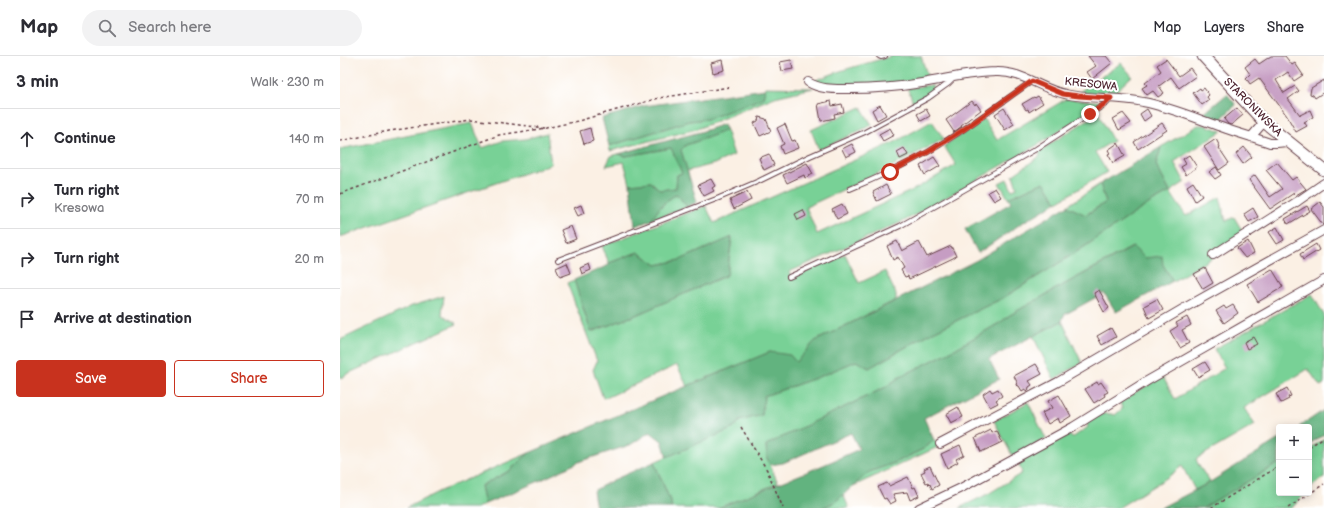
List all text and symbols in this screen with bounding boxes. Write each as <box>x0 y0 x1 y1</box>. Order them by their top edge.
search box <box>82 10 362 46</box>
text: Map <box>20 16 58 39</box>
icon: search <box>96 17 118 39</box>
text: Search here <box>128 18 211 37</box>
text: Map <box>1153 19 1181 36</box>
text: Layers <box>1203 19 1245 36</box>
text: Share <box>1267 19 1304 36</box>
text: 3 min <box>16 72 59 92</box>
text: Walk · 230 m <box>250 74 324 90</box>
street label: KRESOWA <box>1064 75 1118 93</box>
street label: STARONIWSKA <box>1221 75 1285 139</box>
route end <box>1081 105 1099 123</box>
icon: ahead <box>16 128 38 150</box>
text: Continue <box>54 129 116 148</box>
text: 140 m <box>289 131 324 147</box>
route start <box>881 163 899 181</box>
text: Turn right <box>54 181 119 200</box>
icon: right <box>16 188 38 210</box>
text: 70 m <box>296 191 324 207</box>
text: Kresowa <box>54 200 104 216</box>
icon: right <box>16 248 38 270</box>
text: Turn right <box>54 249 119 268</box>
text: 20 m <box>294 251 324 267</box>
icon: arrive <box>16 308 38 330</box>
text: Arrive at destination <box>54 309 192 328</box>
button: Save <box>16 360 166 397</box>
button: Share <box>174 360 324 397</box>
map controls <box>1276 424 1312 496</box>
button: + <box>1276 424 1312 460</box>
button: − <box>1276 460 1312 496</box>

